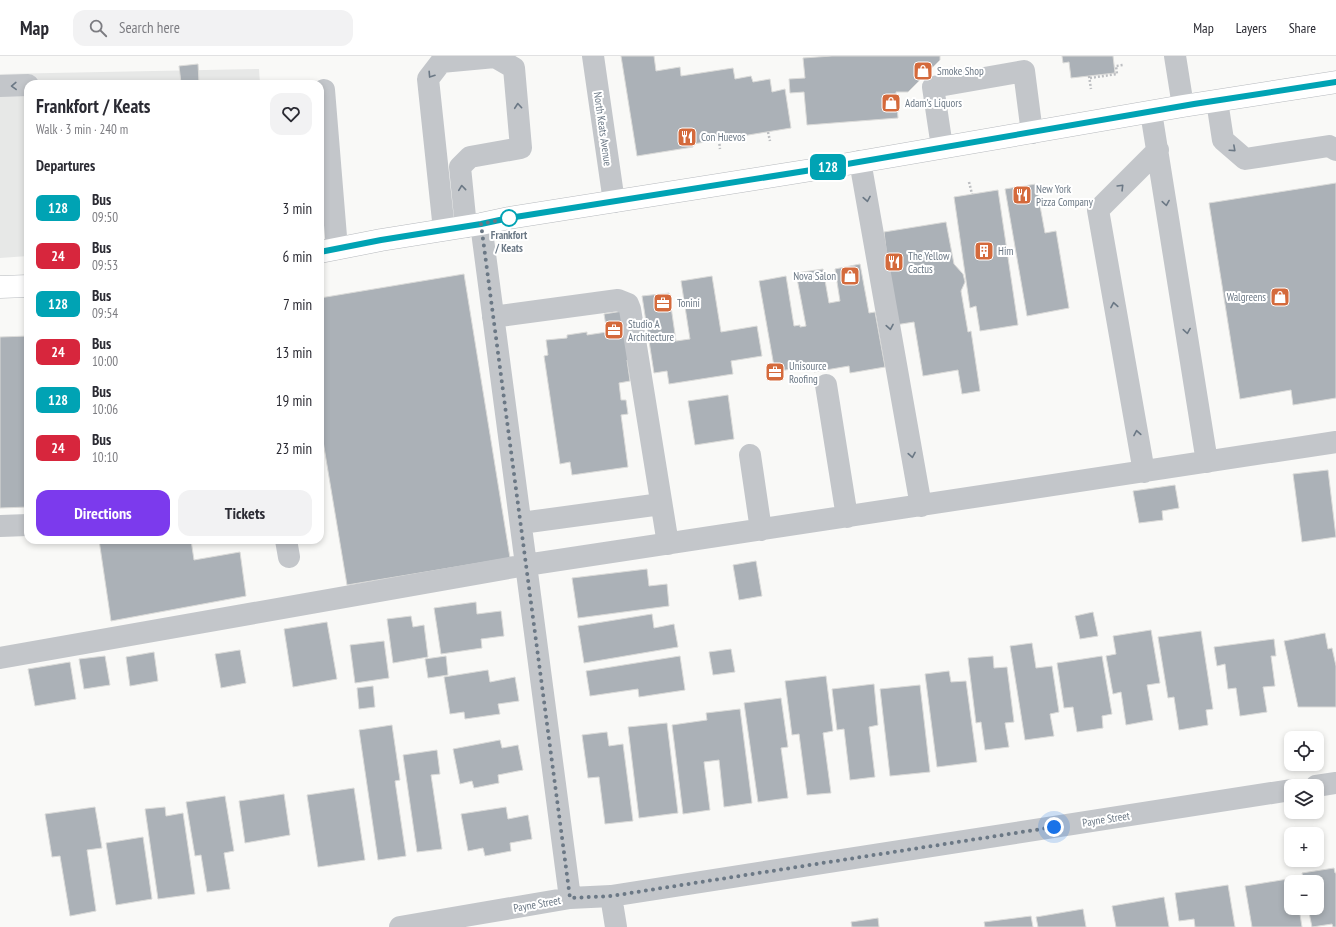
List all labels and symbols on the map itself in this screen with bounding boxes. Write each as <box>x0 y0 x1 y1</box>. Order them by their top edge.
shop icon: Smoke Shop <box>912 60 934 82</box>
place label: Smoke Shop <box>937 64 984 78</box>
one-way arrow <box>429 71 436 78</box>
one-way arrow <box>11 81 17 90</box>
street label: North Keats Avenue <box>591 91 615 167</box>
shop icon: Adam's Liquors <box>880 92 902 114</box>
place label: Adam's Liquors <box>905 96 962 110</box>
one-way arrow <box>513 103 522 109</box>
restaurant icon: Con Huevos <box>676 126 698 148</box>
place label: Con Huevos <box>701 130 746 144</box>
one-way arrow <box>1228 144 1236 151</box>
line badge: 128 <box>805 154 851 180</box>
place label: New York Pizza Company <box>1036 182 1094 209</box>
restaurant icon: New York Pizza Company <box>1011 184 1033 206</box>
one-way arrow <box>1116 184 1124 192</box>
one-way arrow <box>458 185 467 191</box>
one-way arrow <box>863 196 871 202</box>
one-way arrow <box>1161 200 1170 206</box>
marker: Frankfort / Keats <box>500 209 518 227</box>
place label: Frankfort / Keats <box>491 228 528 255</box>
building icon: Him <box>973 240 995 262</box>
place label: Him <box>998 244 1013 258</box>
place label: The Yellow Cactus <box>908 249 950 276</box>
restaurant icon: The Yellow Cactus <box>883 251 905 273</box>
shop icon: Nova Salon <box>839 265 861 287</box>
place label: Nova Salon <box>793 269 836 283</box>
shop icon: Walgreens <box>1269 286 1291 308</box>
place label: Walgreens <box>1227 290 1266 304</box>
office icon: Tonini <box>652 292 674 314</box>
place label: Tonini <box>677 296 700 310</box>
one-way arrow <box>1111 302 1119 308</box>
place label: Studio A Architecture <box>628 317 674 344</box>
office icon: Studio A Architecture <box>603 319 625 341</box>
one-way arrow <box>885 324 894 330</box>
one-way arrow <box>1182 328 1191 334</box>
place label: Unisource Roofing <box>789 359 827 386</box>
office icon: Unisource Roofing <box>764 361 786 383</box>
one-way arrow <box>1133 430 1142 437</box>
one-way arrow <box>908 452 916 458</box>
street label: Payne Street <box>1081 808 1131 830</box>
your location <box>1044 817 1064 837</box>
street label: Payne Street <box>512 893 562 915</box>

